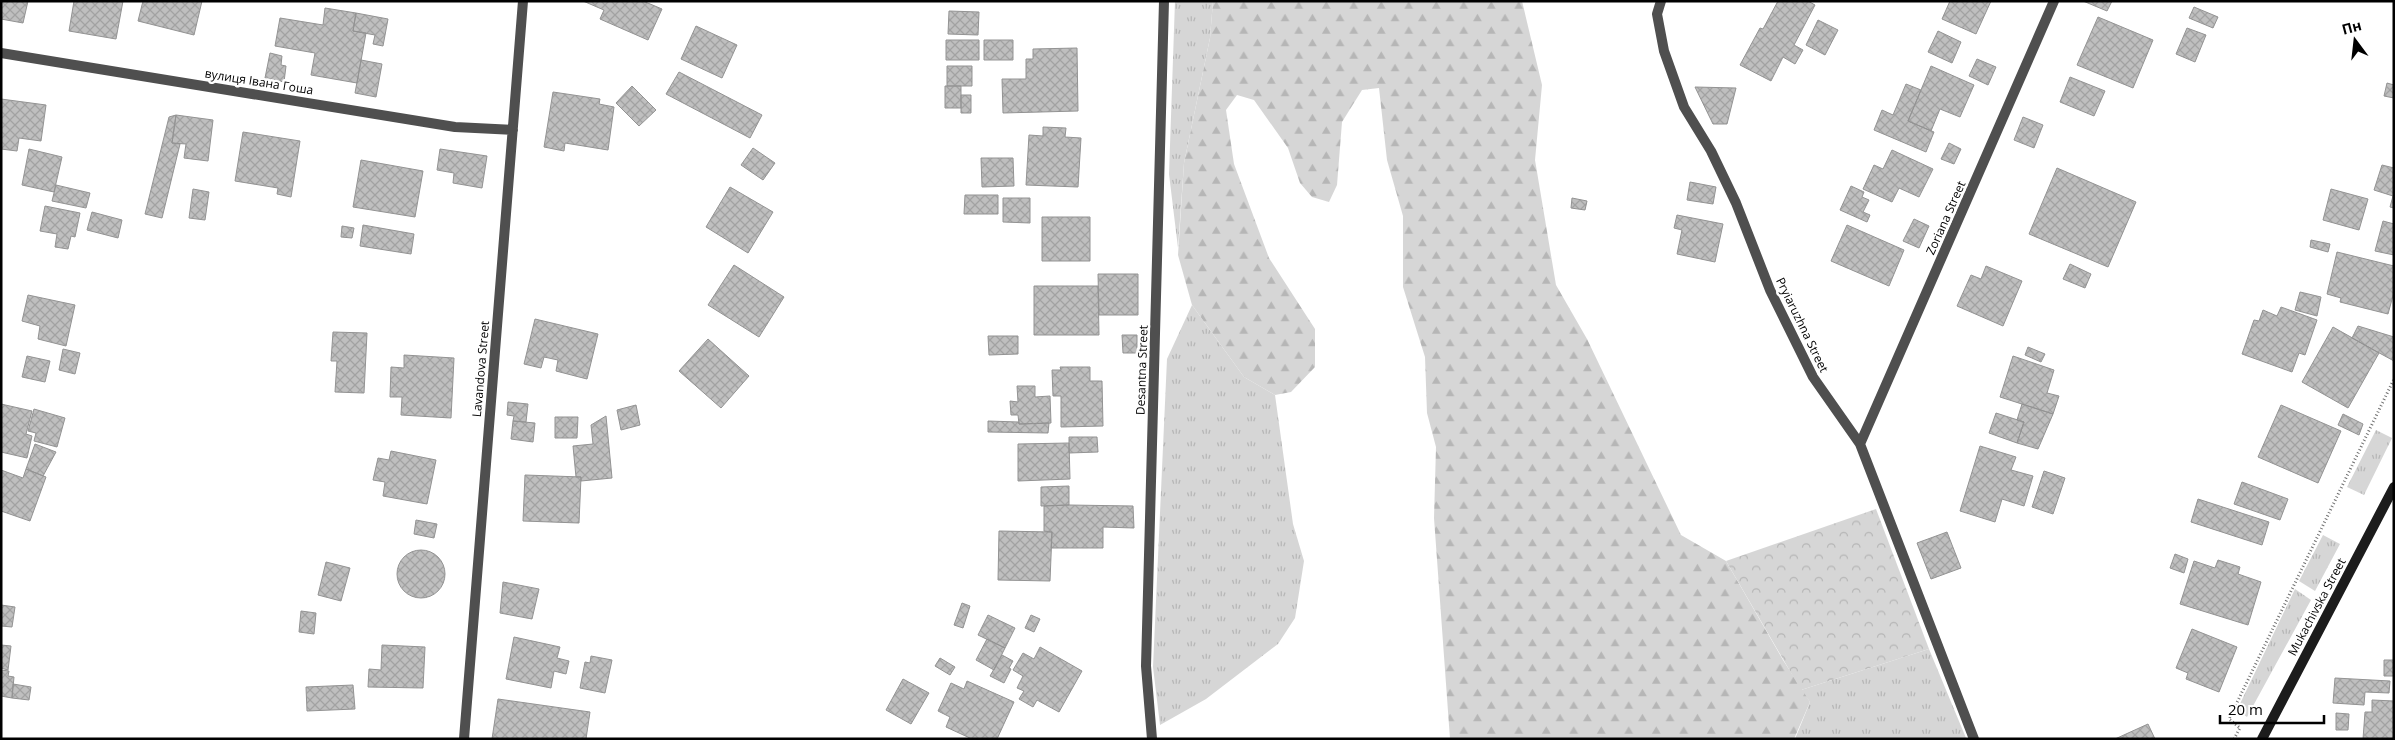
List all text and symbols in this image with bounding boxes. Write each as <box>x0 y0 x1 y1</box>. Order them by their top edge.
north arrow <box>2330 15 2380 65</box>
text: Пн <box>2340 15 2363 39</box>
street label: вулиця Івана Гоша <box>204 65 315 98</box>
street label: Zoriana Street <box>1922 178 1969 258</box>
street label: Pryiaruzhna Street <box>1772 274 1833 375</box>
street label: Lavandova Street <box>468 320 493 418</box>
street label: Desantna Street <box>1131 325 1152 415</box>
street label: Mukachivska Street <box>2284 555 2350 659</box>
scale bar <box>2220 692 2324 724</box>
text: 20 m <box>2228 699 2263 719</box>

